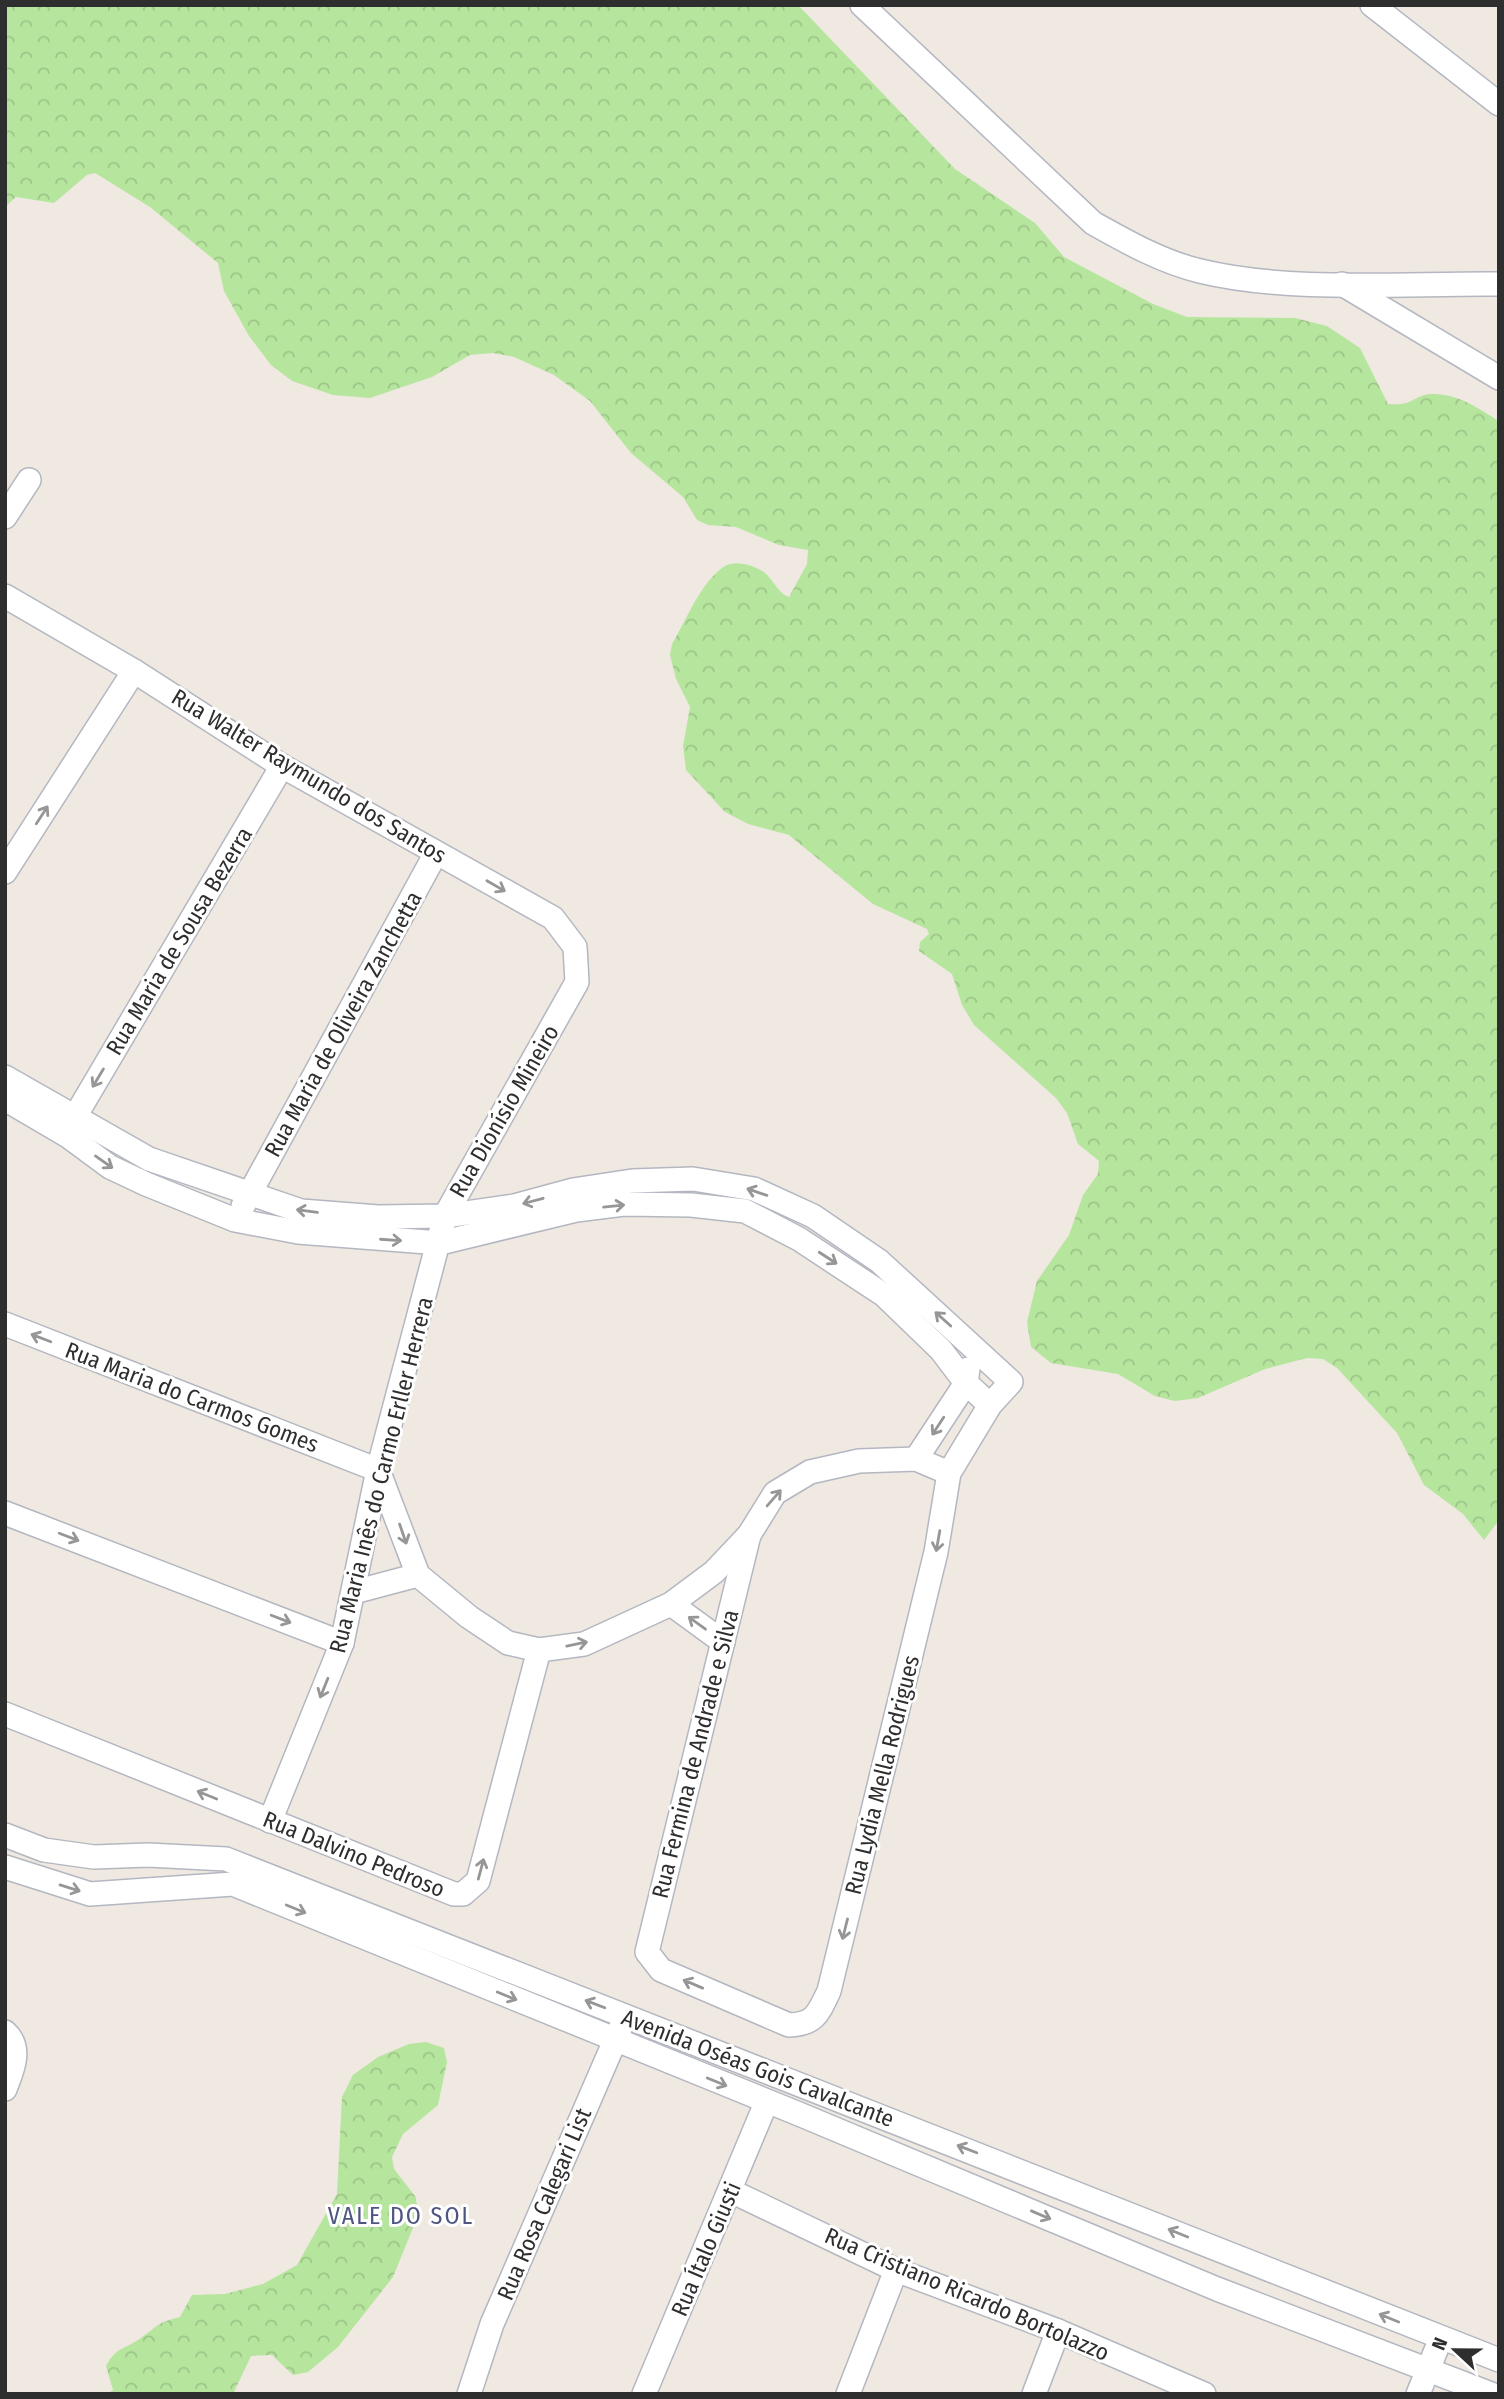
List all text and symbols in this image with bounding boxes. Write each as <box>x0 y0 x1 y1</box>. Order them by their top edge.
street label: Rua Walter Raymundo dos Santos <box>167 683 452 869</box>
one-way arrow <box>35 806 49 825</box>
street label: Rua Maria de Sousa Bezerra <box>100 822 258 1060</box>
one-way arrow <box>485 879 505 893</box>
street label: Rua Maria de Oliveira Zanchetta <box>258 886 428 1162</box>
street label: Rua Dionísio Mineiro <box>443 1020 565 1202</box>
one-way arrow <box>91 1067 105 1087</box>
one-way arrow <box>94 1155 113 1169</box>
one-way arrow <box>746 1185 768 1197</box>
one-way arrow <box>522 1195 545 1208</box>
one-way arrow <box>602 1199 624 1212</box>
one-way arrow <box>296 1204 319 1217</box>
one-way arrow <box>379 1234 401 1247</box>
one-way arrow <box>818 1251 837 1266</box>
street label: Rua Maria Inês do Carmo Erller Herrera <box>323 1294 439 1656</box>
one-way arrow <box>934 1311 952 1327</box>
one-way arrow <box>30 1331 52 1344</box>
street label: Rua Maria do Carmos Gomes <box>61 1336 323 1458</box>
one-way arrow <box>930 1415 944 1435</box>
one-way arrow <box>766 1489 782 1507</box>
one-way arrow <box>398 1522 410 1544</box>
one-way arrow <box>931 1529 944 1552</box>
one-way arrow <box>58 1532 79 1545</box>
street label: Rua Fermina de Andrade e Silva <box>646 1607 744 1901</box>
one-way arrow <box>270 1614 292 1627</box>
one-way arrow <box>688 1615 707 1630</box>
one-way arrow <box>565 1637 588 1650</box>
street label: Rua Lydia Mella Rodrigues <box>839 1652 925 1898</box>
one-way arrow <box>316 1677 329 1698</box>
one-way arrow <box>196 1788 218 1801</box>
street label: Rua Dalvino Pedroso <box>259 1805 449 1903</box>
one-way arrow <box>475 1858 488 1881</box>
one-way arrow <box>59 1883 81 1895</box>
one-way arrow <box>285 1904 307 1917</box>
one-way arrow <box>838 1917 851 1940</box>
one-way arrow <box>682 1976 704 1989</box>
one-way arrow <box>495 1990 517 2003</box>
one-way arrow <box>585 1997 606 2010</box>
street label: Avenida Oséas Gois Cavalcante <box>618 2003 898 2133</box>
one-way arrow <box>706 2077 727 2090</box>
street label: Rua Rosa Calegari List <box>491 2103 597 2304</box>
one-way arrow <box>956 2142 978 2155</box>
street label: Rua Ítalo Giusti <box>664 2177 747 2320</box>
district label: VALE DO SOL <box>328 2202 474 2230</box>
one-way arrow <box>1030 2209 1051 2222</box>
street label: Rua Cristiano Ricardo Bortolazzo <box>821 2221 1113 2367</box>
one-way arrow <box>1168 2225 1190 2238</box>
one-way arrow <box>1379 2310 1401 2323</box>
north arrow <box>1420 2315 1490 2385</box>
text: N <box>1427 2334 1452 2353</box>

